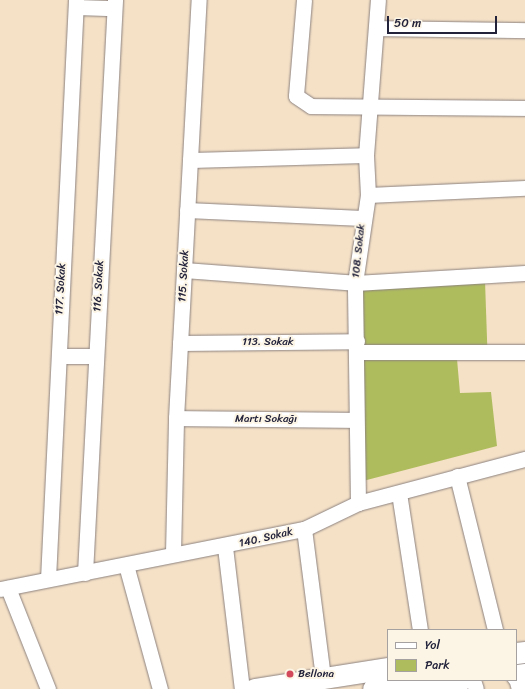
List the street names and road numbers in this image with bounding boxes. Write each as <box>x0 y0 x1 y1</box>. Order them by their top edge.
street label: 108. Sokak <box>350 223 368 279</box>
street label: 115. Sokak <box>176 250 192 302</box>
street label: 116. Sokak <box>91 260 107 312</box>
street label: 117. Sokak <box>53 263 69 315</box>
street label: 113. Sokak <box>242 335 294 349</box>
street label: Martı Sokağı <box>235 412 297 426</box>
street label: 140. Sokak <box>238 525 294 551</box>

